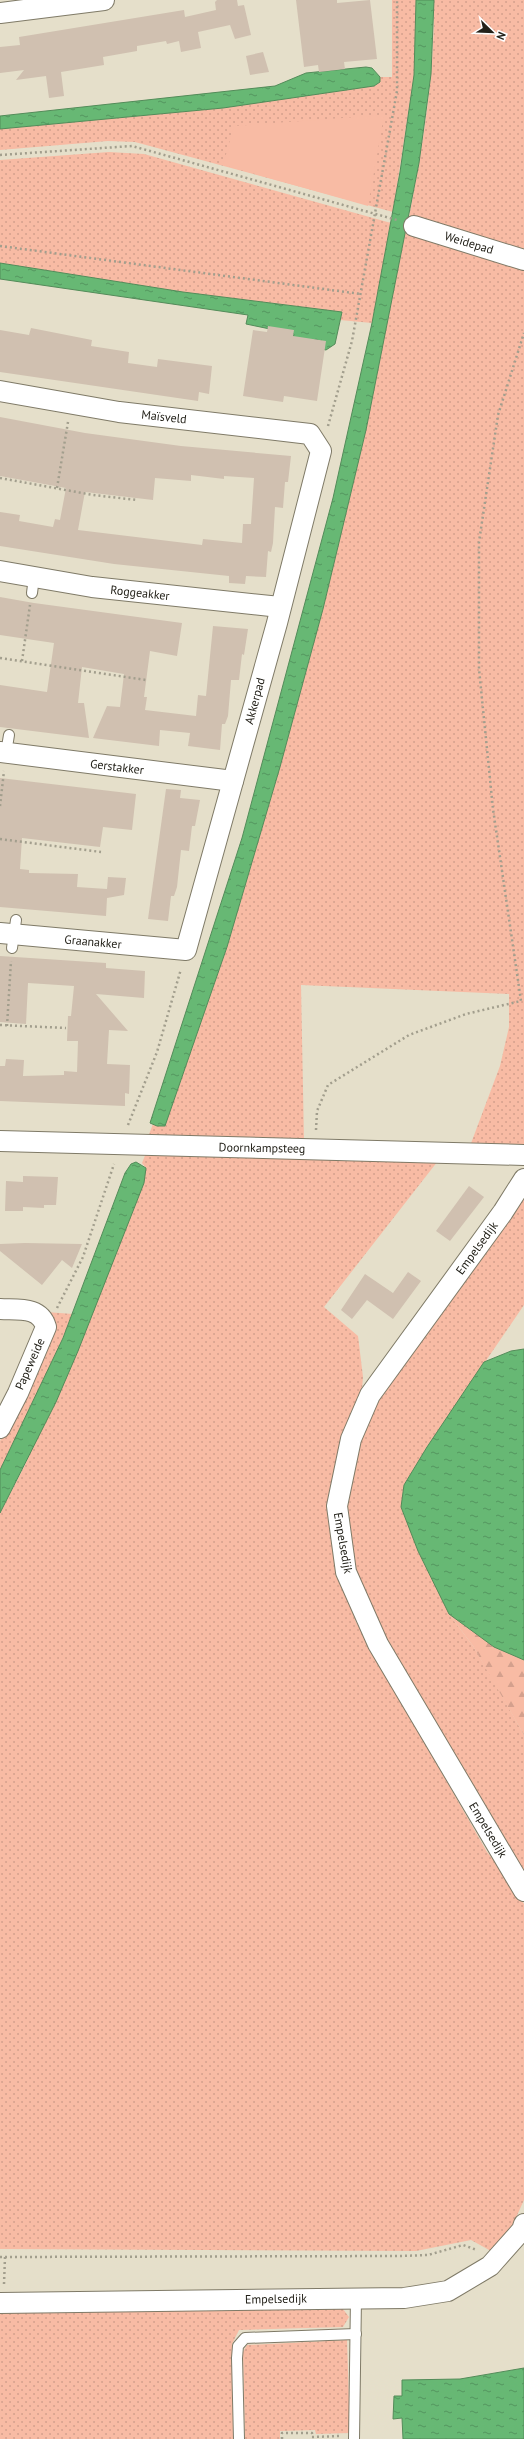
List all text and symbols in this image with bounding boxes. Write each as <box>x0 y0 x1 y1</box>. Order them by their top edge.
north arrow <box>472 12 512 52</box>
text: N <box>493 30 509 42</box>
street label: Weidepad <box>443 228 495 257</box>
street label: Maïsveld <box>141 407 187 426</box>
street label: Roggeakker <box>110 582 170 603</box>
street label: Akkerpad <box>241 676 268 726</box>
street label: Gerstakker <box>89 756 145 777</box>
street label: Graanakker <box>64 932 122 951</box>
street label: Doornkampsteeg <box>219 1139 305 1156</box>
street label: Empelsedijk <box>452 1218 501 1277</box>
street label: Papeweide <box>11 1336 48 1392</box>
street label: Empelsedijk <box>331 1511 356 1575</box>
street label: Empelsedijk <box>466 1799 511 1860</box>
street label: Empelsedijk <box>245 2290 307 2307</box>

